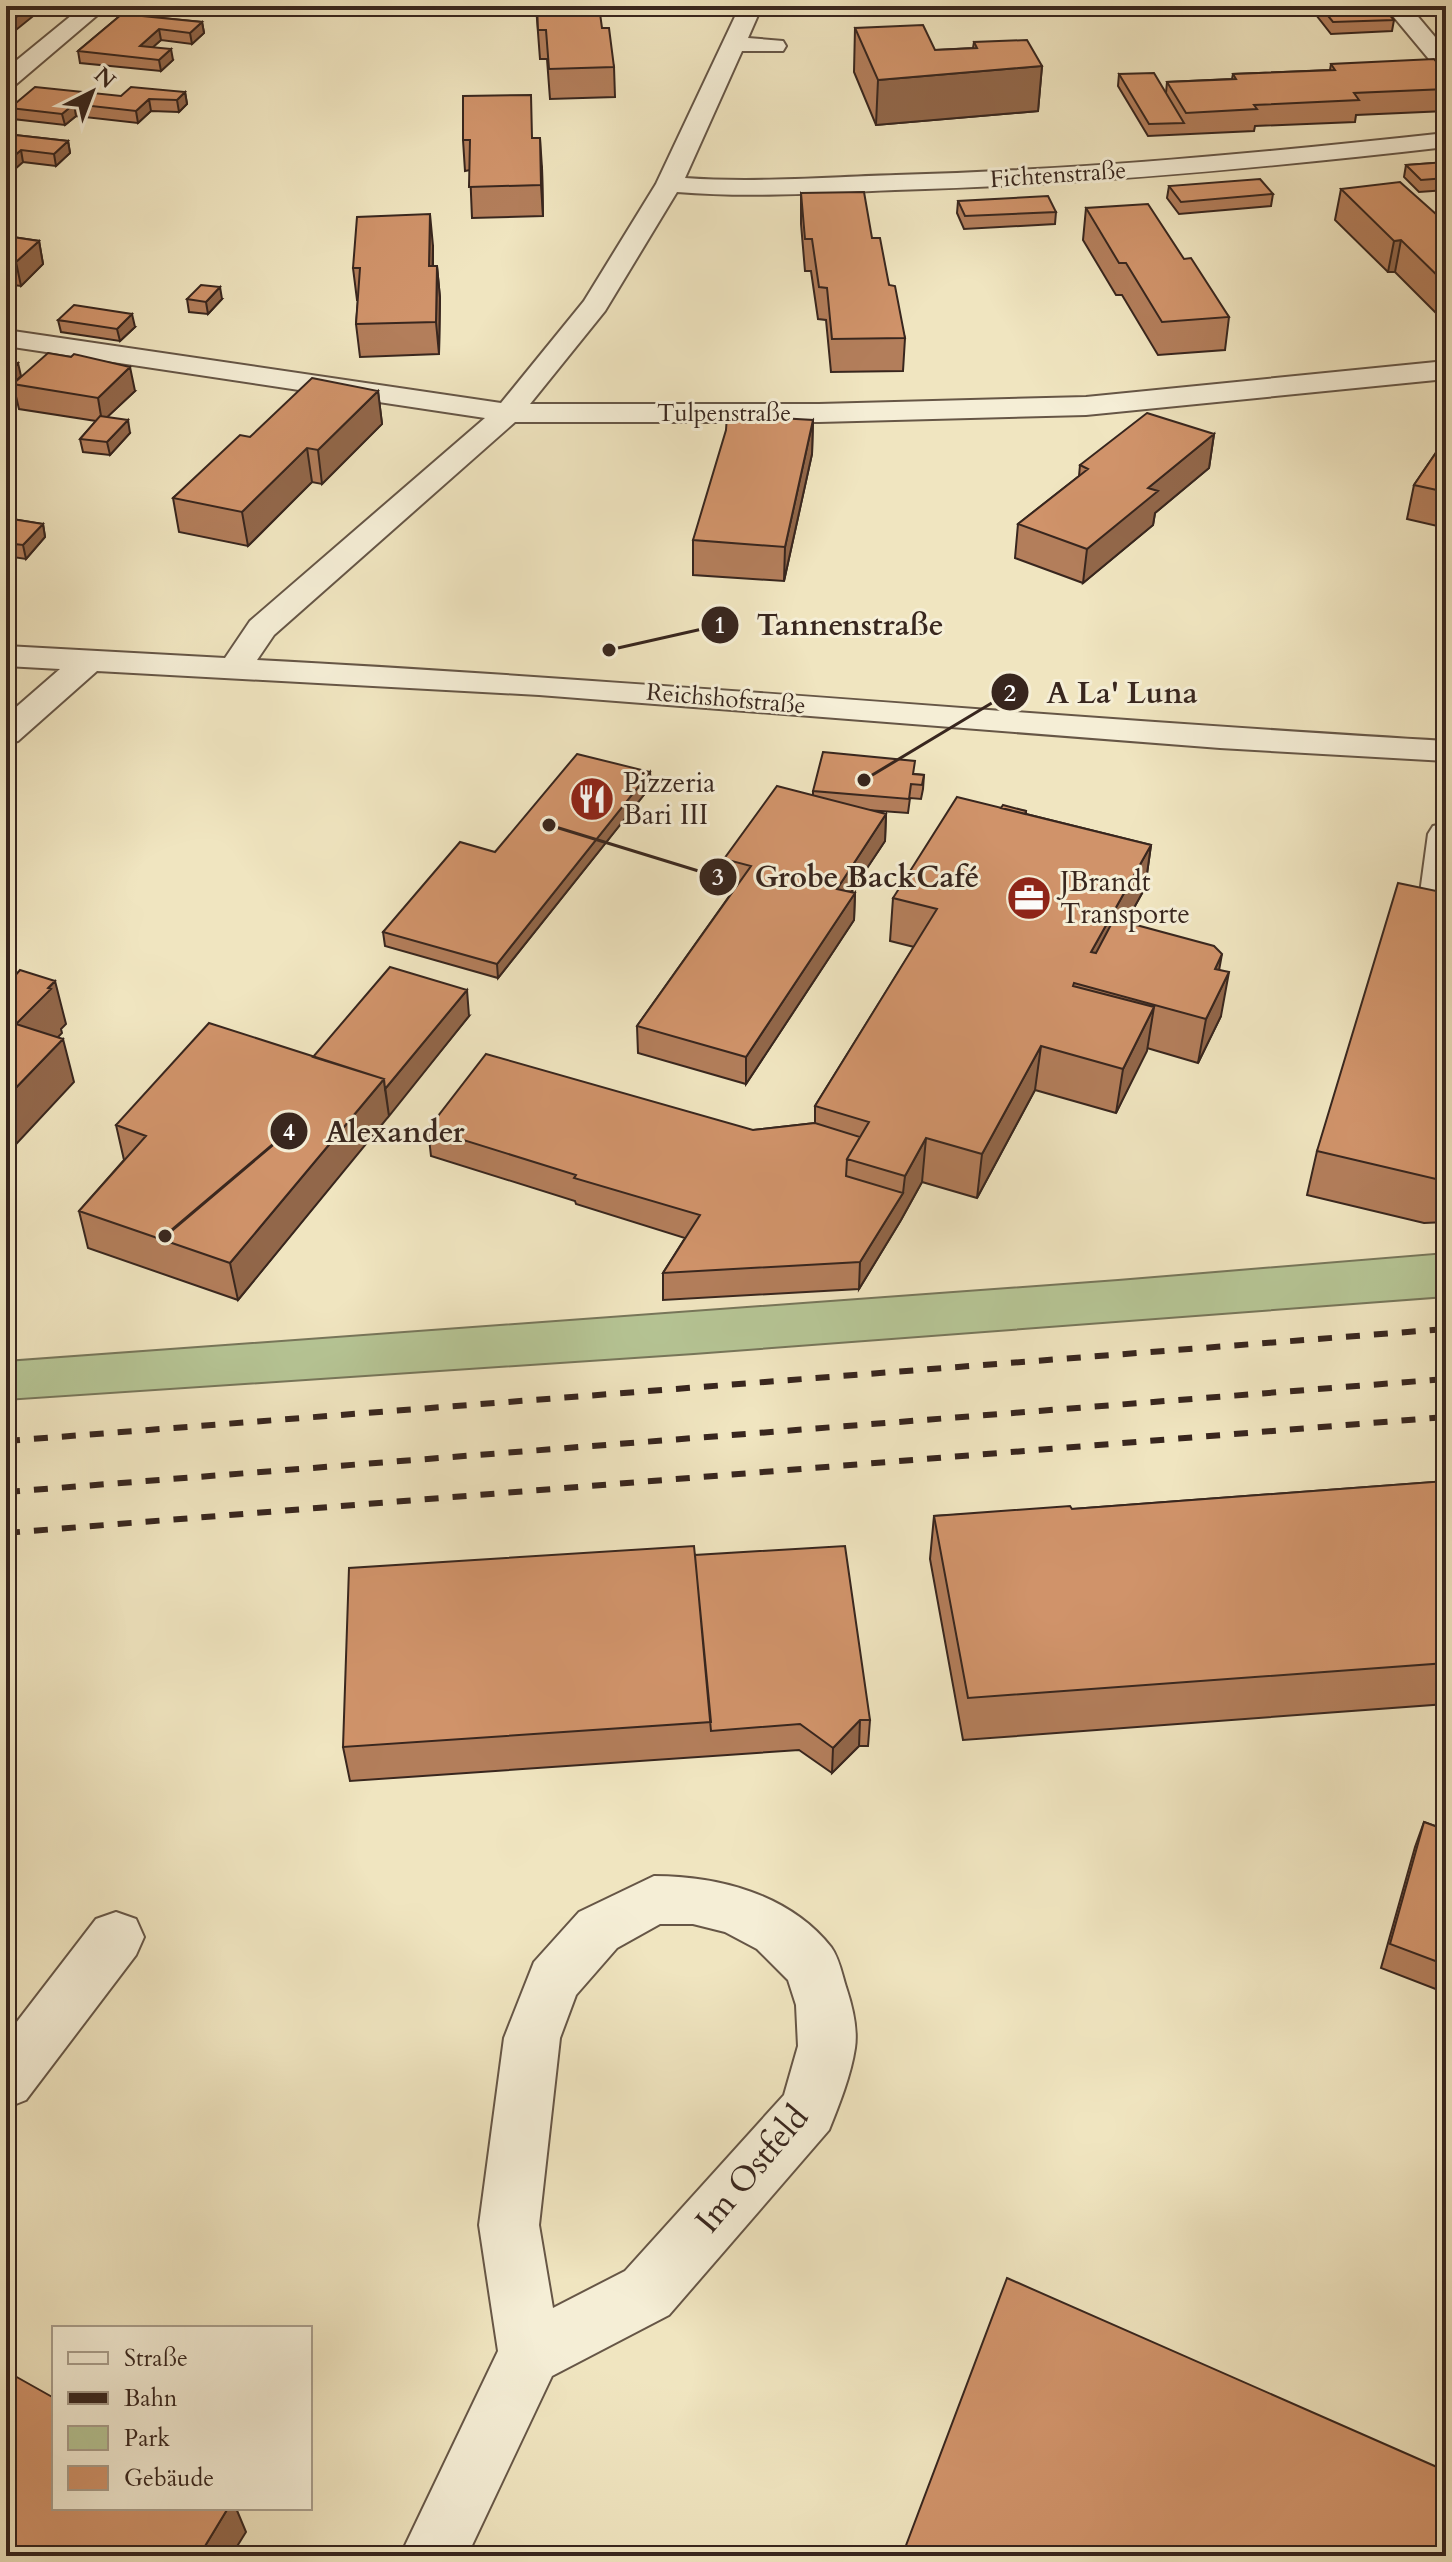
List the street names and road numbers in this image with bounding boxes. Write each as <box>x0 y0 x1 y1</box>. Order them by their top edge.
street label: Fichtenstraße <box>989 154 1127 196</box>
street label: Tulpenstraße <box>657 397 791 430</box>
street label: Reichshofstraße <box>645 676 807 722</box>
street label: Im Ostfeld <box>685 2095 819 2243</box>

